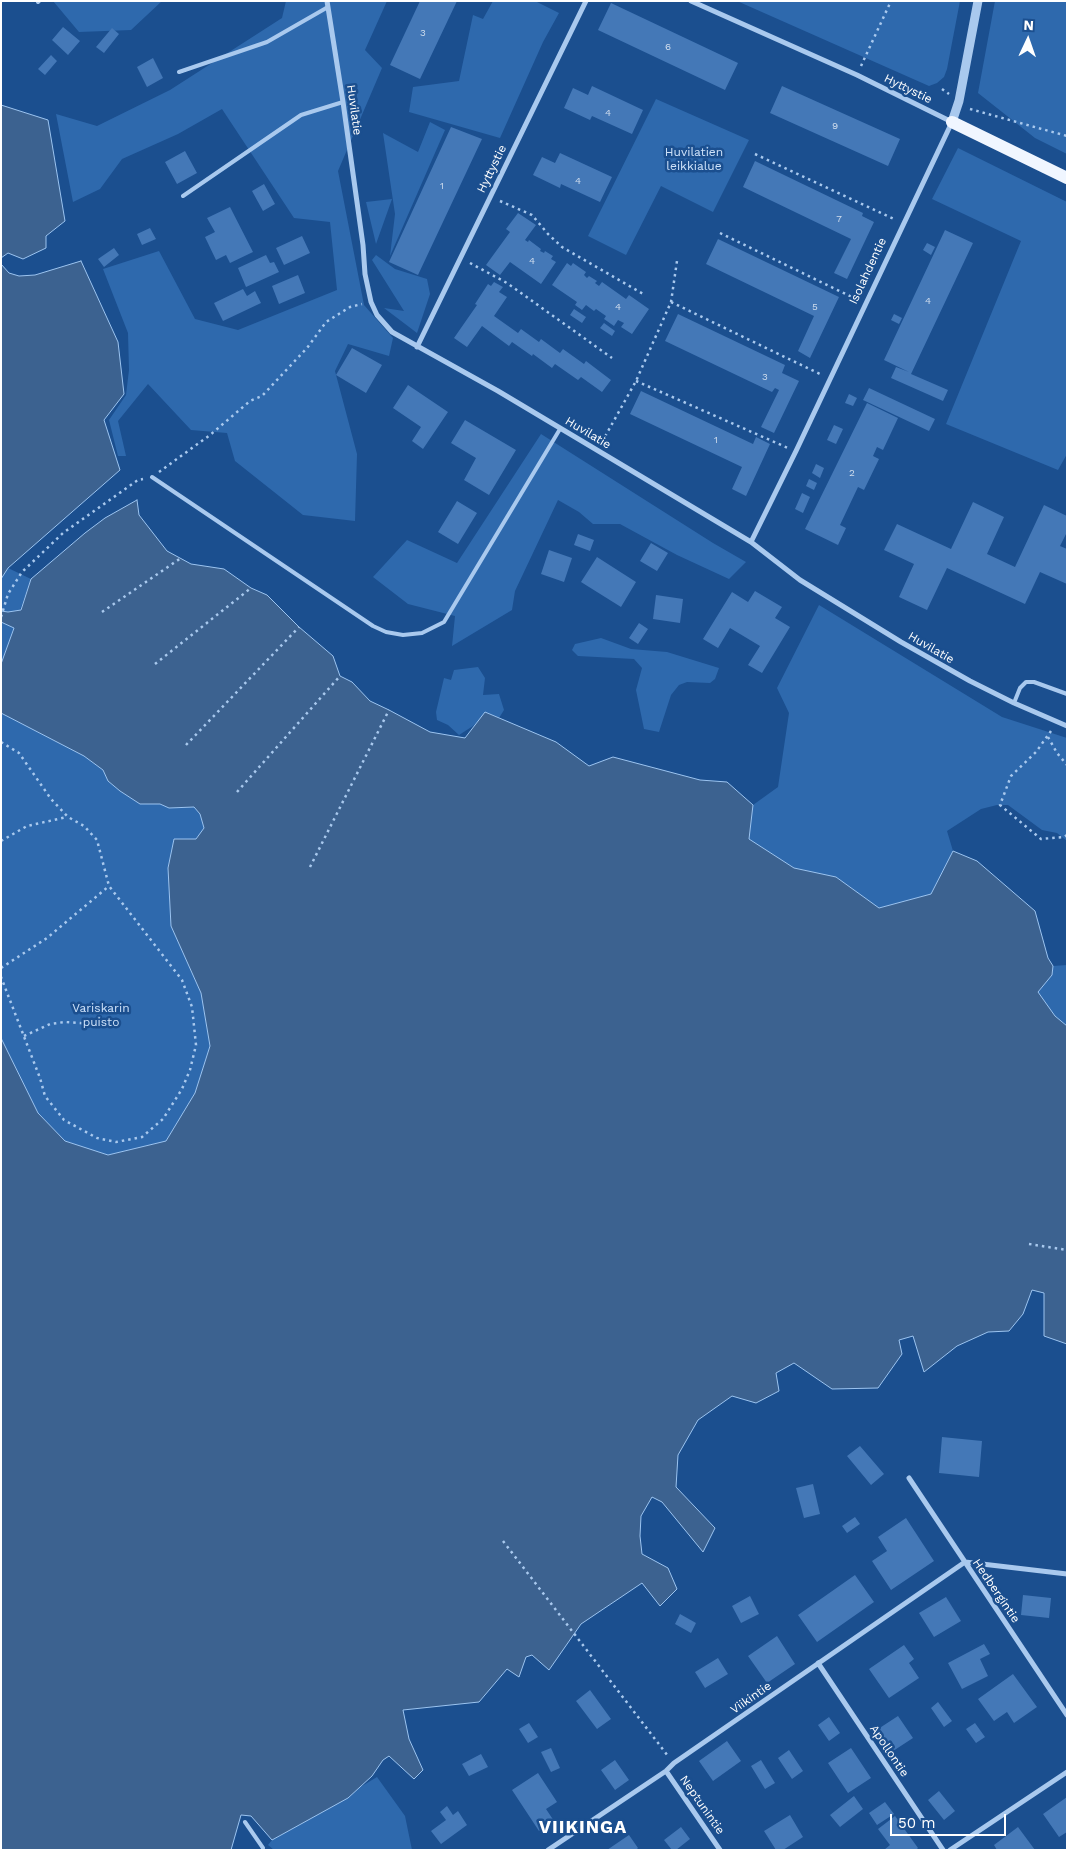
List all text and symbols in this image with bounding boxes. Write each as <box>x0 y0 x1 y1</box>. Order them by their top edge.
north arrow <box>1003 15 1053 65</box>
text: N <box>1023 17 1034 33</box>
house number: 3 <box>420 27 426 39</box>
house number: 6 <box>665 41 671 53</box>
street label: Hyttystie <box>882 71 934 107</box>
street label: Huvilatie <box>343 84 365 136</box>
house number: 4 <box>605 107 611 119</box>
house number: 9 <box>832 120 838 132</box>
street label: Hyttystie <box>474 143 510 195</box>
park label: Huvilatien leikkialue <box>665 145 723 173</box>
house number: 4 <box>575 175 581 187</box>
house number: 1 <box>440 180 444 192</box>
house number: 7 <box>836 213 842 225</box>
street label: Isolahdentie <box>846 235 890 307</box>
house number: 4 <box>529 255 535 267</box>
house number: 4 <box>925 295 931 307</box>
house number: 4 <box>615 301 621 313</box>
house number: 5 <box>812 301 818 313</box>
house number: 3 <box>762 371 768 383</box>
street label: Huvilatie <box>562 414 614 452</box>
house number: 1 <box>714 434 718 446</box>
house number: 2 <box>849 467 855 479</box>
street label: Huvilatie <box>905 629 957 667</box>
park label: Variskarin puisto <box>72 1001 130 1029</box>
street label: Hedbergintie <box>969 1556 1023 1626</box>
street label: Viikintie <box>728 1679 774 1717</box>
street label: Apollontie <box>866 1722 912 1780</box>
street label: Neptunintie <box>676 1773 728 1837</box>
scale bar <box>893 1804 1009 1836</box>
text: 50 m <box>898 1814 935 1832</box>
district label: VIIKINGA <box>538 1817 628 1839</box>

